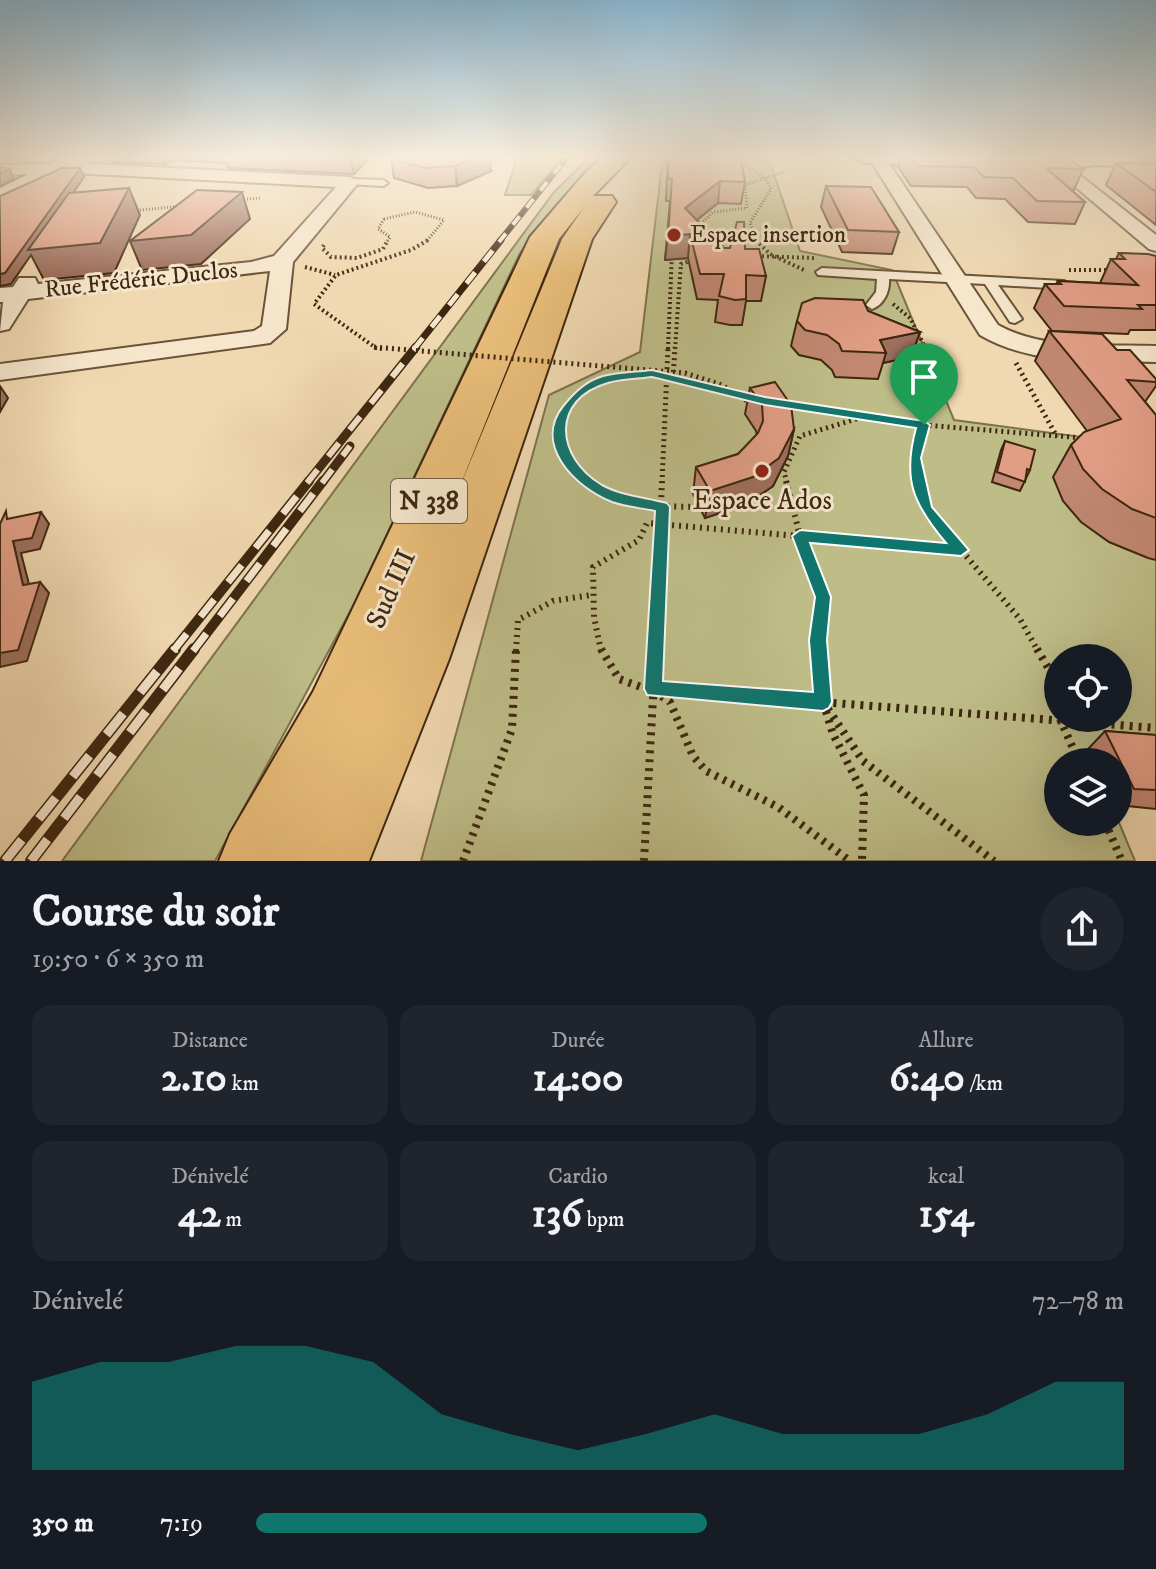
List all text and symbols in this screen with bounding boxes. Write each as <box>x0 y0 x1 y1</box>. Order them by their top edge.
place label: Espace insertion <box>690 220 847 250</box>
marker: Espace insertion <box>665 226 683 244</box>
street label: Rue Frédéric Duclos <box>43 255 239 305</box>
pin <box>890 343 958 425</box>
icon: arrive <box>902 355 946 399</box>
marker: Espace Ados <box>753 462 771 480</box>
road number: N 338 <box>391 479 467 523</box>
place label: Espace Ados <box>692 483 832 518</box>
street label: Sud III <box>358 544 424 634</box>
map controls <box>1044 644 1132 836</box>
button: locate <box>1044 644 1132 732</box>
button: layers <box>1044 748 1132 836</box>
text: Course du soir <box>32 885 279 940</box>
button: share <box>1040 887 1124 971</box>
text: 19:50 · 6 × 350 m <box>32 943 204 976</box>
text: Distance <box>172 1027 248 1054</box>
text: Durée <box>551 1027 605 1054</box>
text: Allure <box>918 1027 974 1054</box>
text: 2.10 <box>161 1054 227 1104</box>
text: 14:00 <box>532 1054 624 1104</box>
text: 6:40 <box>889 1054 965 1104</box>
text: km <box>227 1070 259 1097</box>
text: /km <box>965 1070 1003 1097</box>
text: Dénivelé <box>171 1163 249 1190</box>
text: Cardio <box>548 1163 608 1190</box>
text: kcal <box>928 1163 964 1190</box>
text: 42 <box>178 1190 221 1240</box>
text: 136 <box>531 1190 582 1240</box>
text: 154 <box>918 1190 974 1240</box>
text: m <box>221 1206 242 1233</box>
text: bpm <box>582 1206 625 1233</box>
text: Dénivelé <box>32 1285 123 1318</box>
text: 72–78 m <box>1032 1285 1124 1318</box>
text: 350 m <box>32 1507 94 1540</box>
text: 7:19 <box>160 1507 203 1540</box>

